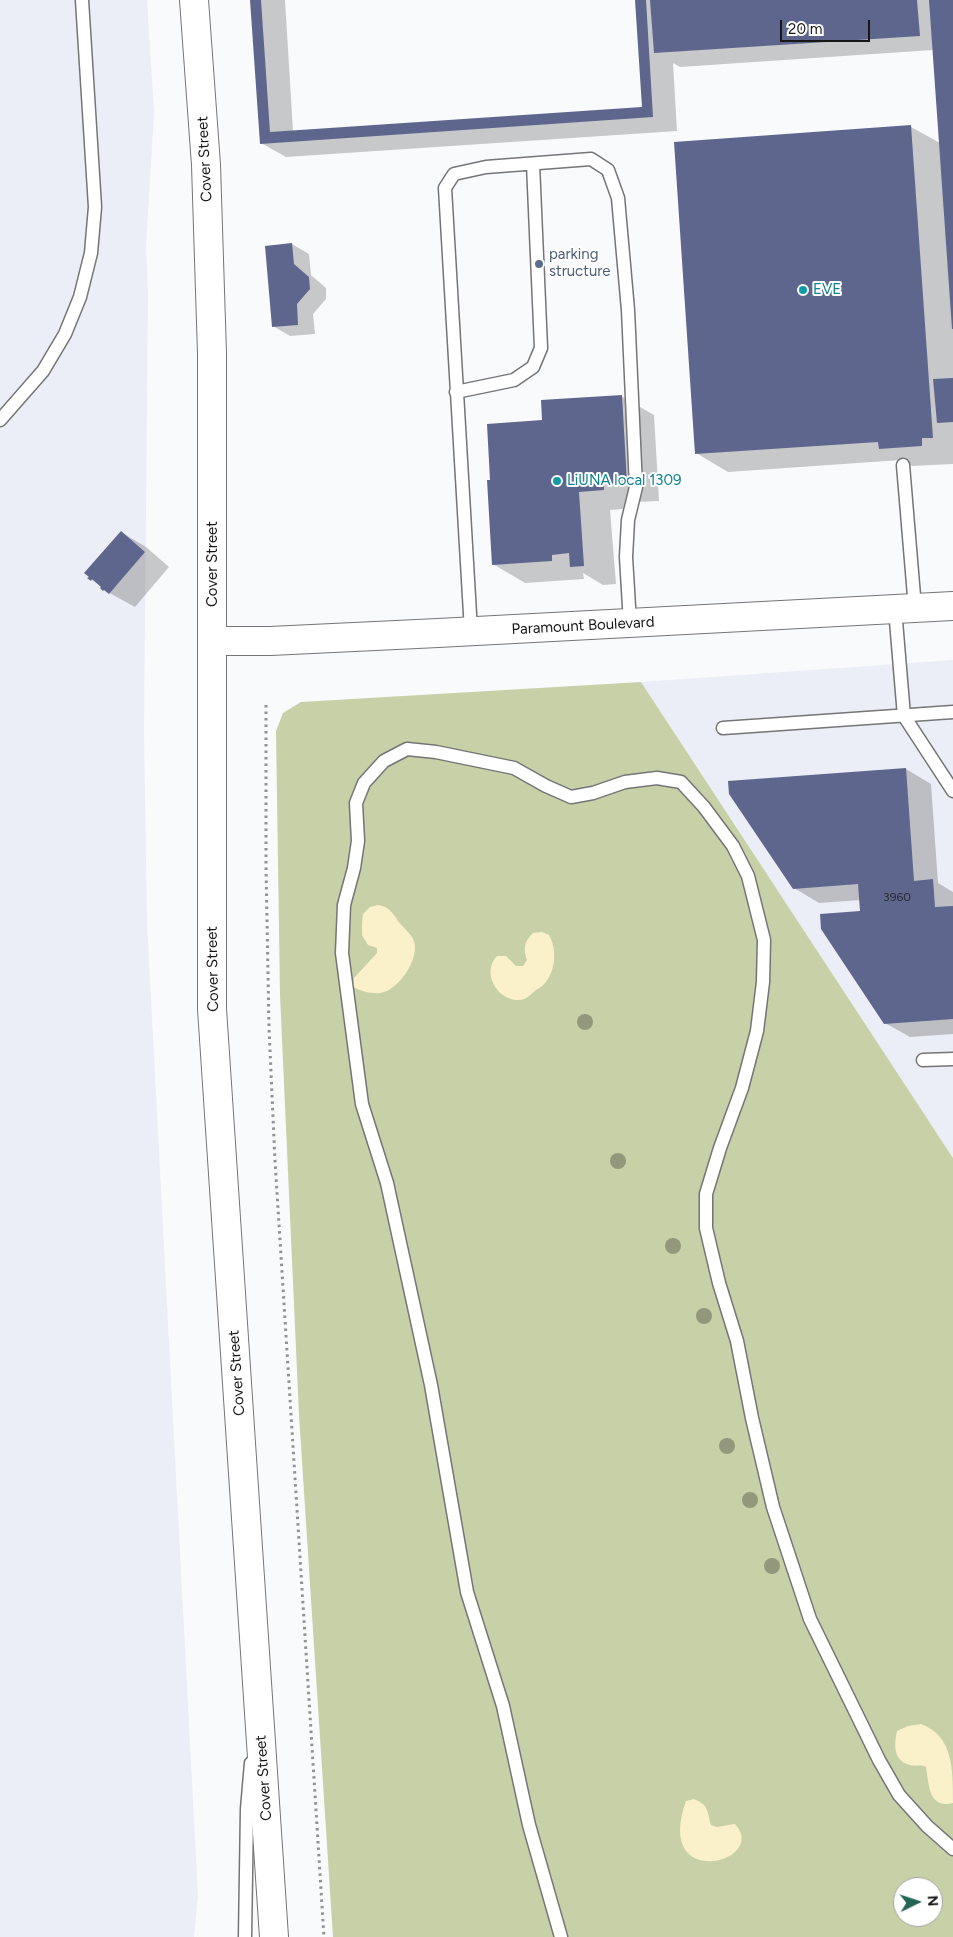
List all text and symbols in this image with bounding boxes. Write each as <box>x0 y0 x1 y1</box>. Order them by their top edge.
scale bar <box>783 10 873 42</box>
text: 20 m <box>788 20 822 38</box>
street label: Cover Street <box>194 116 216 202</box>
place label: parking structure <box>549 246 611 281</box>
marker: parking structure <box>533 258 545 270</box>
place label: EVE <box>813 281 841 299</box>
marker: EVE <box>797 284 809 296</box>
place label: LiUNA local 1309 <box>567 472 682 490</box>
marker: LiUNA local 1309 <box>551 475 563 487</box>
street label: Cover Street <box>204 521 222 607</box>
street label: Paramount Boulevard <box>511 613 655 639</box>
house number: 3960 <box>883 890 911 904</box>
street label: Cover Street <box>203 926 223 1012</box>
street label: Cover Street <box>225 1330 249 1416</box>
street label: Cover Street <box>252 1735 276 1821</box>
north arrow <box>893 1877 943 1927</box>
text: N <box>924 1895 941 1907</box>

